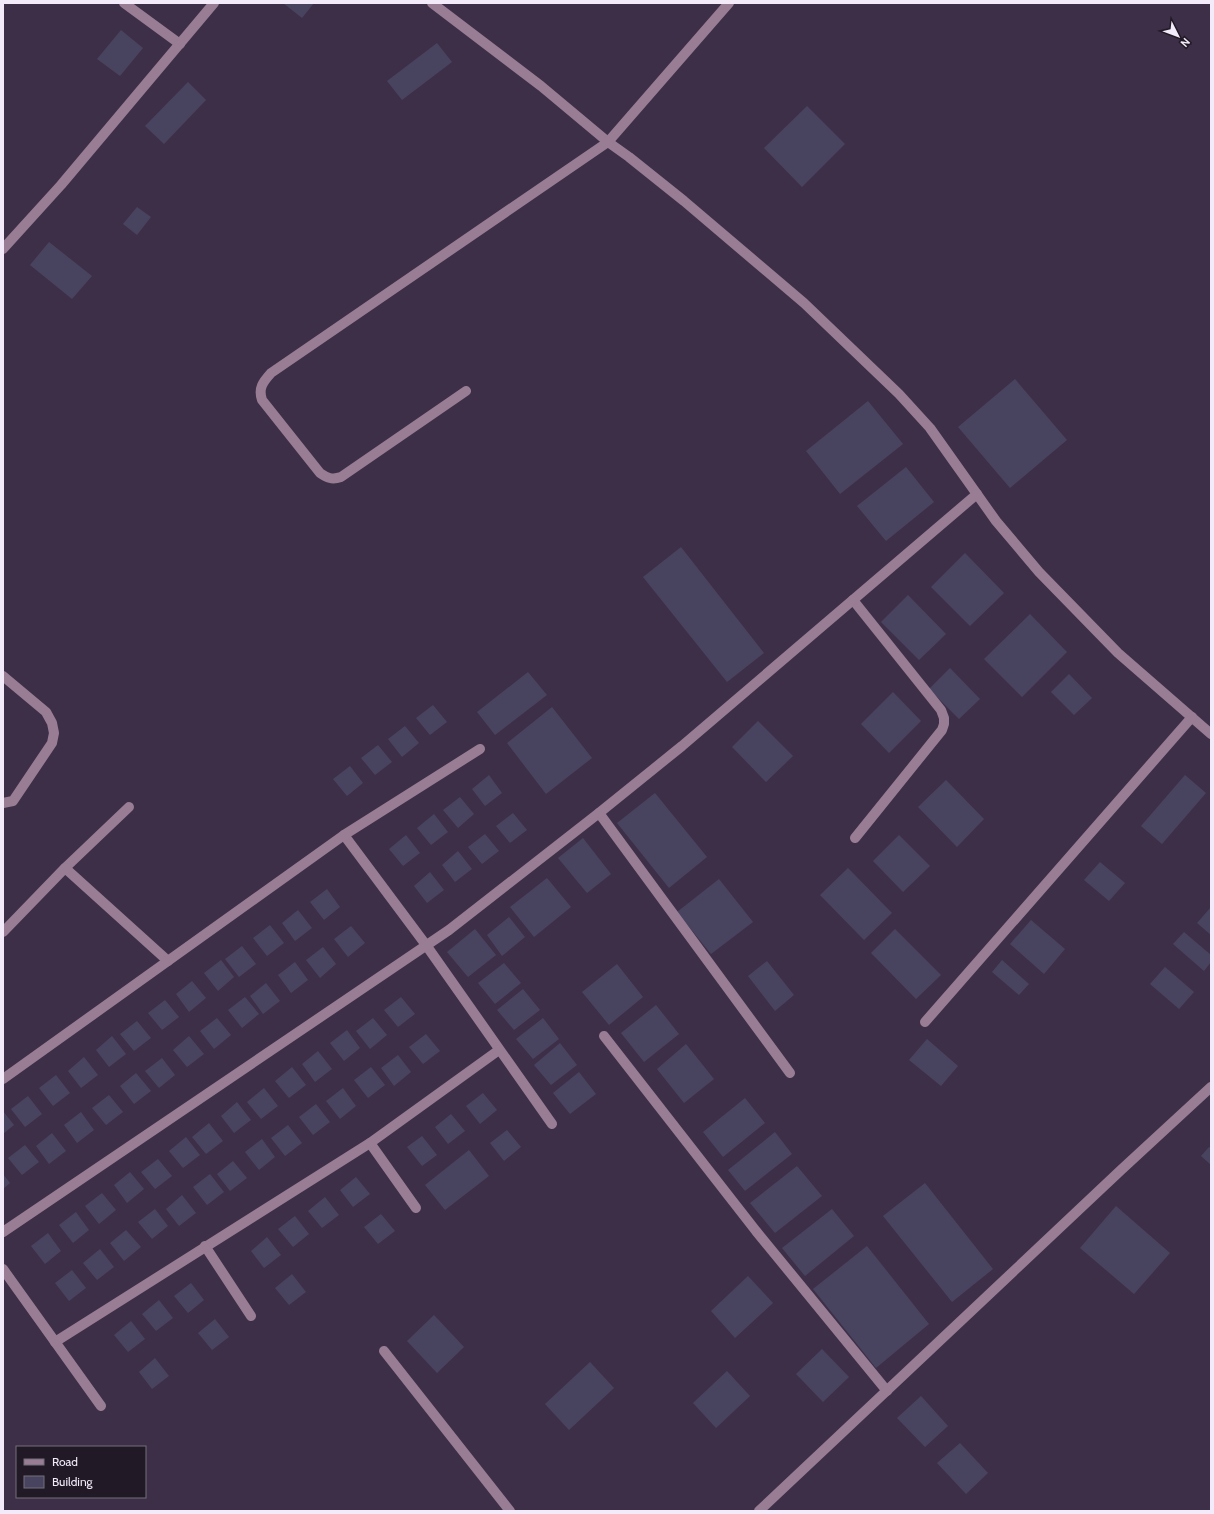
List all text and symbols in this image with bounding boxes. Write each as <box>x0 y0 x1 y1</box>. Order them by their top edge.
north arrow <box>1158 16 1198 56</box>
text: N <box>1178 35 1193 50</box>
legend <box>16 1446 146 1498</box>
text: Road <box>52 1454 78 1469</box>
text: Building <box>52 1474 94 1489</box>

